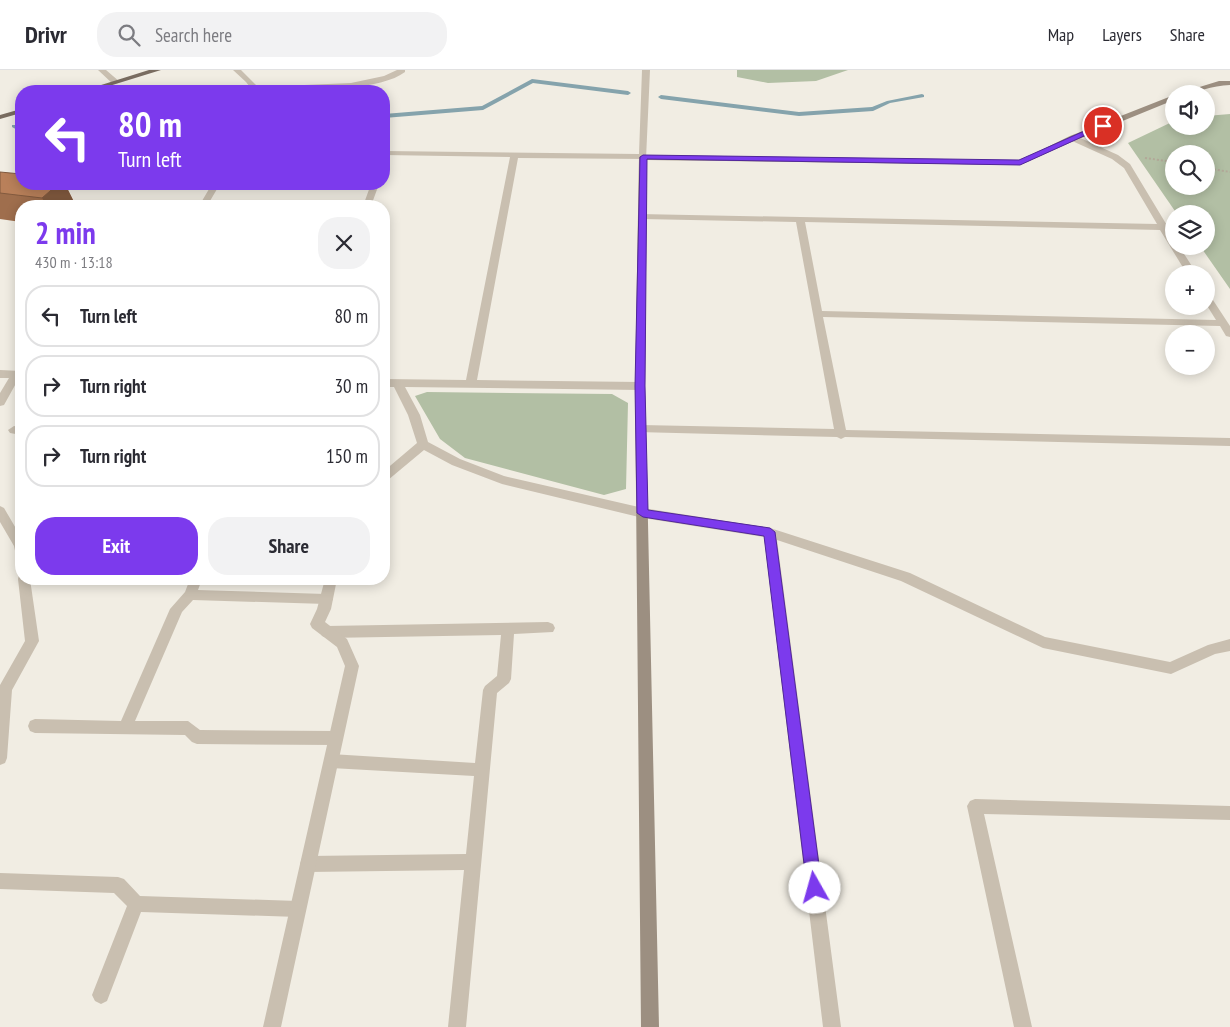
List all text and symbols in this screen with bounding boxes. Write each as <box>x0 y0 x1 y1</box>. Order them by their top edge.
search box <box>97 12 447 57</box>
text: Drivr <box>25 19 67 50</box>
icon: search <box>115 21 143 49</box>
text: Search here <box>155 23 232 47</box>
text: Map <box>1048 23 1074 46</box>
text: Layers <box>1102 23 1142 46</box>
text: Share <box>1170 23 1205 46</box>
map controls <box>1165 85 1215 375</box>
button: sound <box>1165 85 1215 135</box>
text: 80 m <box>118 101 182 147</box>
icon: left <box>35 105 100 170</box>
pin <box>1082 105 1124 147</box>
icon: arrive <box>1089 112 1117 140</box>
text: Turn left <box>118 145 182 173</box>
button: search <box>1165 145 1215 195</box>
button: layers <box>1165 205 1215 255</box>
text: 2 min <box>35 213 96 252</box>
button: close <box>318 217 370 269</box>
text: 430 m · 13:18 <box>35 252 113 272</box>
button: + <box>1165 265 1215 315</box>
icon: left <box>37 302 65 330</box>
text: Turn left <box>80 304 137 328</box>
text: 80 m <box>335 304 368 328</box>
button: − <box>1165 325 1215 375</box>
icon: right <box>37 372 65 400</box>
text: Turn right <box>80 374 146 398</box>
text: 30 m <box>335 374 368 398</box>
icon: right <box>37 442 65 470</box>
text: Turn right <box>80 444 146 468</box>
text: 150 m <box>326 444 368 468</box>
button: Exit <box>35 517 198 575</box>
button: Share <box>208 517 370 575</box>
position arrow <box>788 861 840 913</box>

